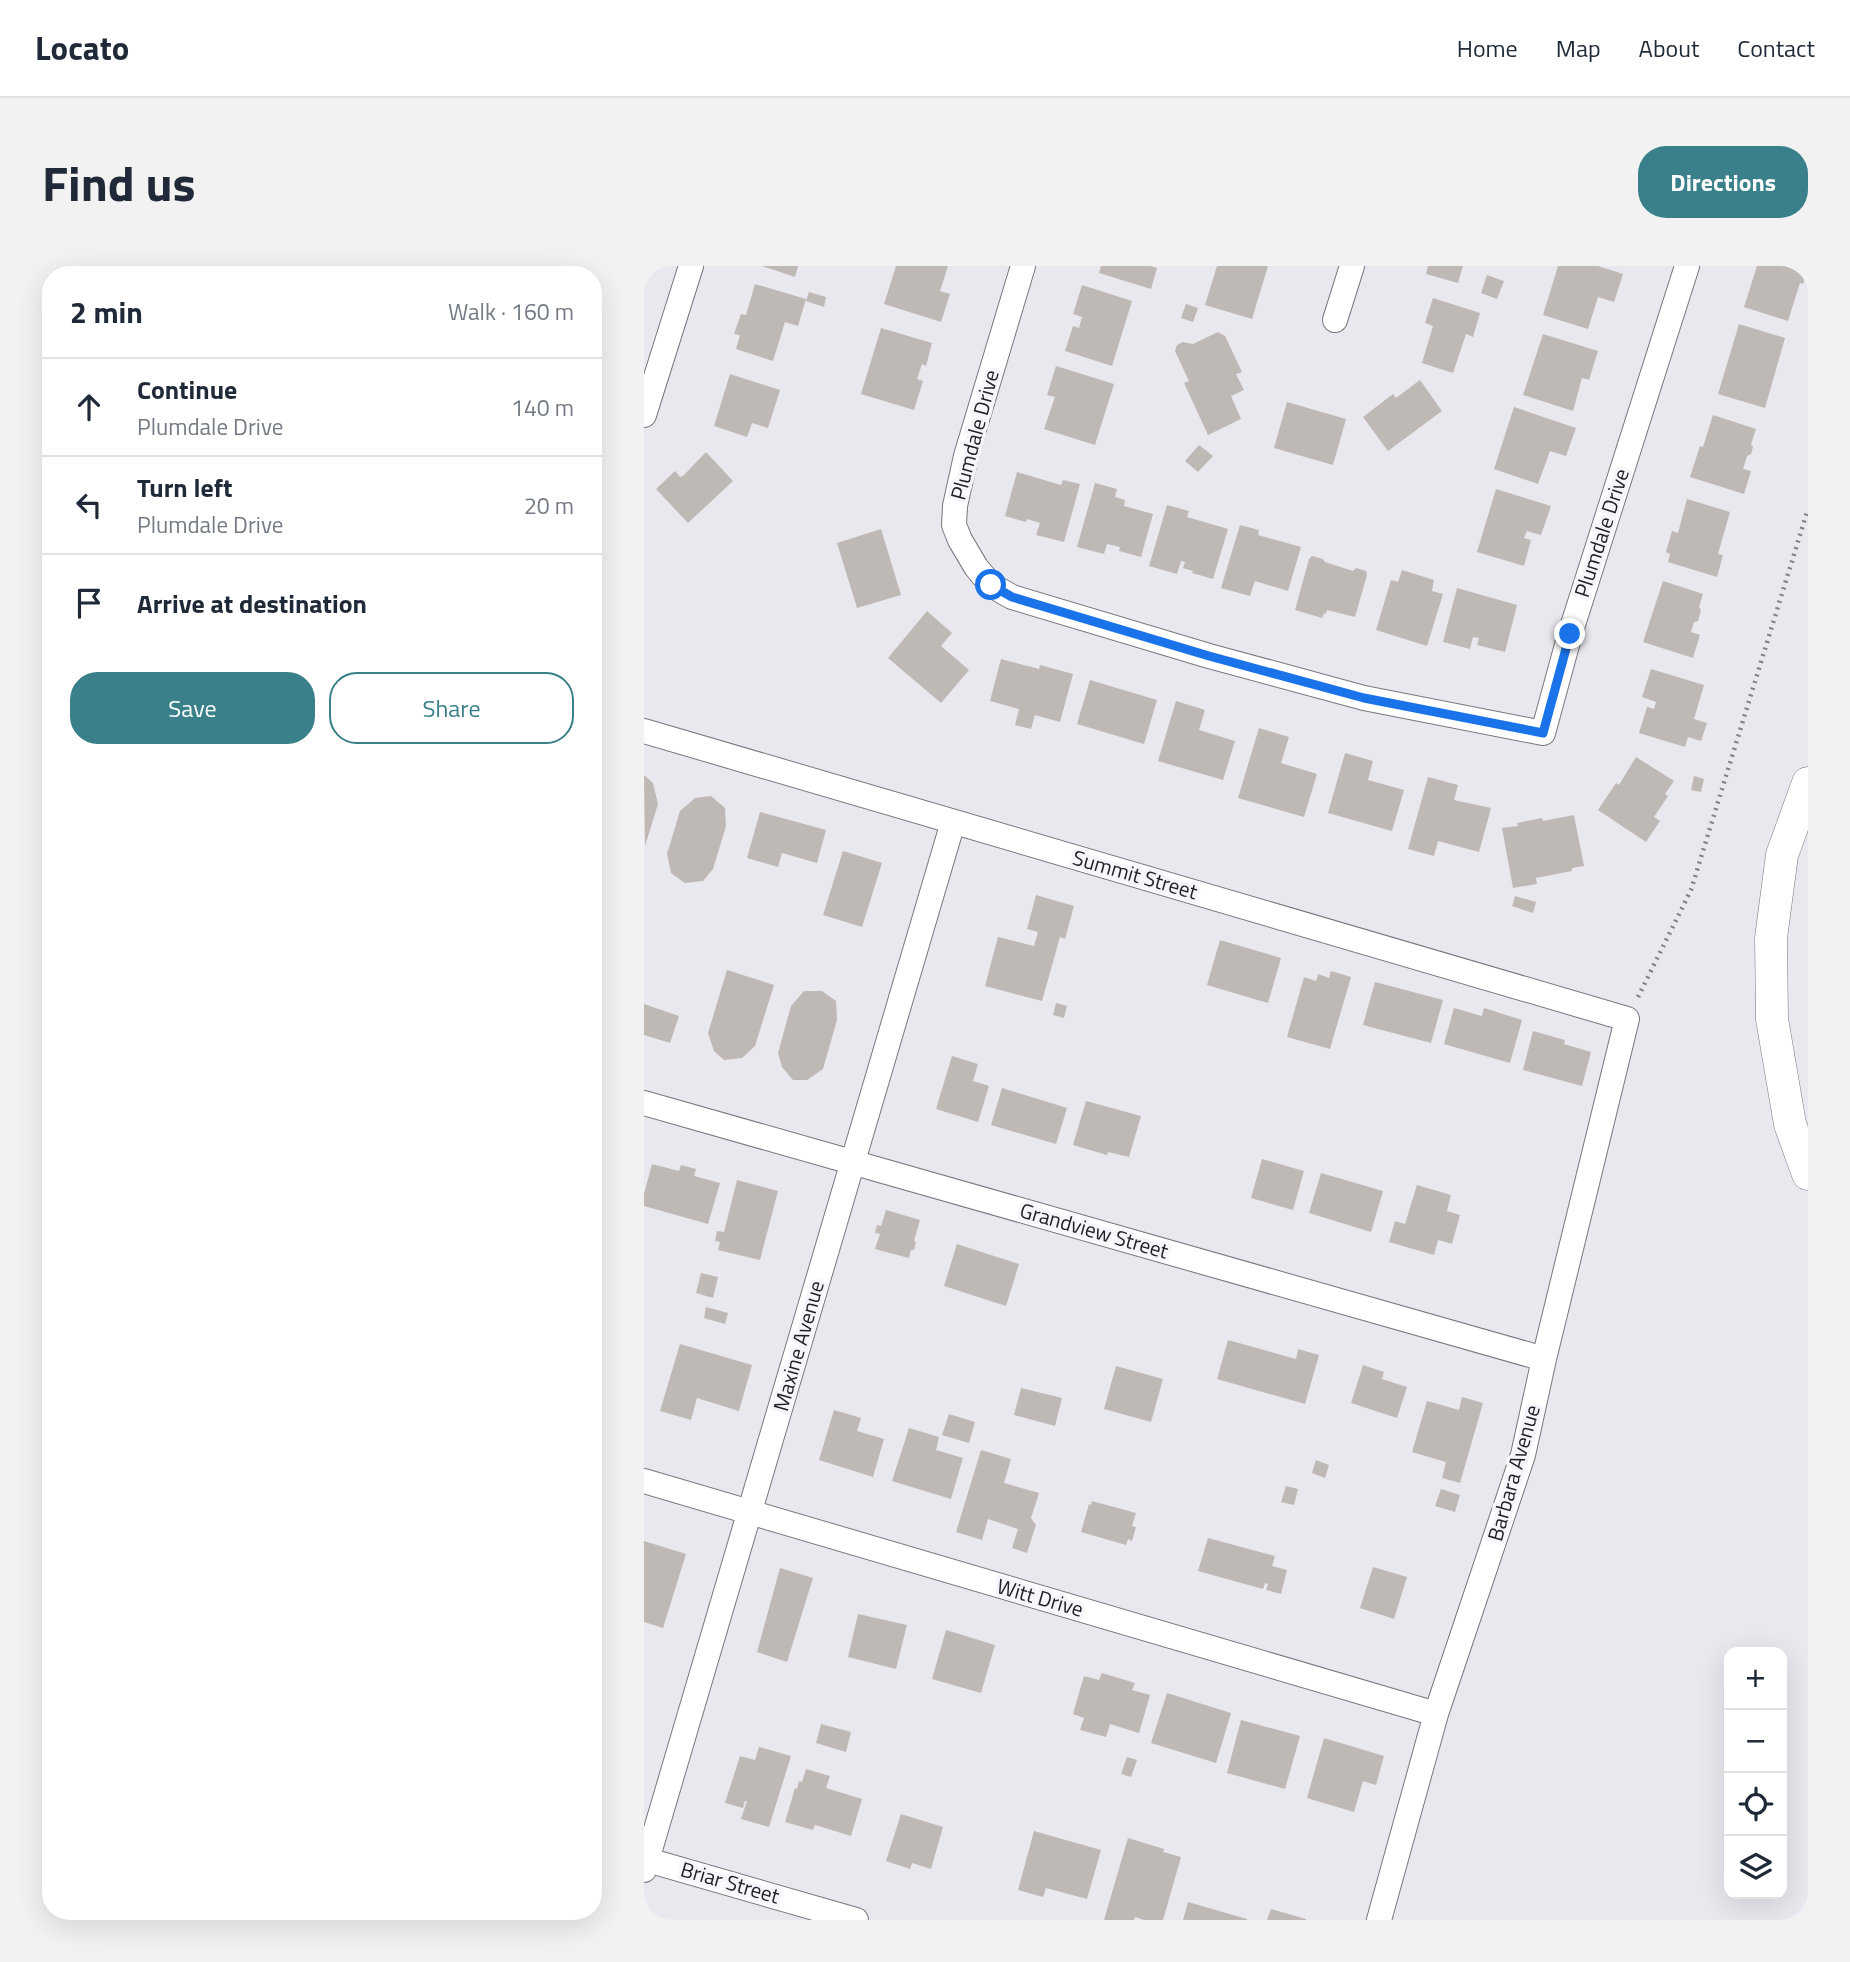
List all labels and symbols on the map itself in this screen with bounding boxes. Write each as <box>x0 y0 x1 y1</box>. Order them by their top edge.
street label: Plumdale Drive <box>941 366 1007 503</box>
street label: Plumdale Drive <box>1565 464 1637 601</box>
route start <box>975 569 1006 600</box>
route end <box>1554 618 1585 649</box>
street label: Summit Street <box>1069 841 1202 907</box>
street label: Grandview Street <box>1016 1194 1173 1267</box>
street label: Maxine Avenue <box>764 1277 832 1415</box>
street label: Barbara Avenue <box>1478 1401 1548 1545</box>
street label: Witt Drive <box>993 1569 1087 1625</box>
street label: Briar Street <box>677 1853 784 1912</box>

